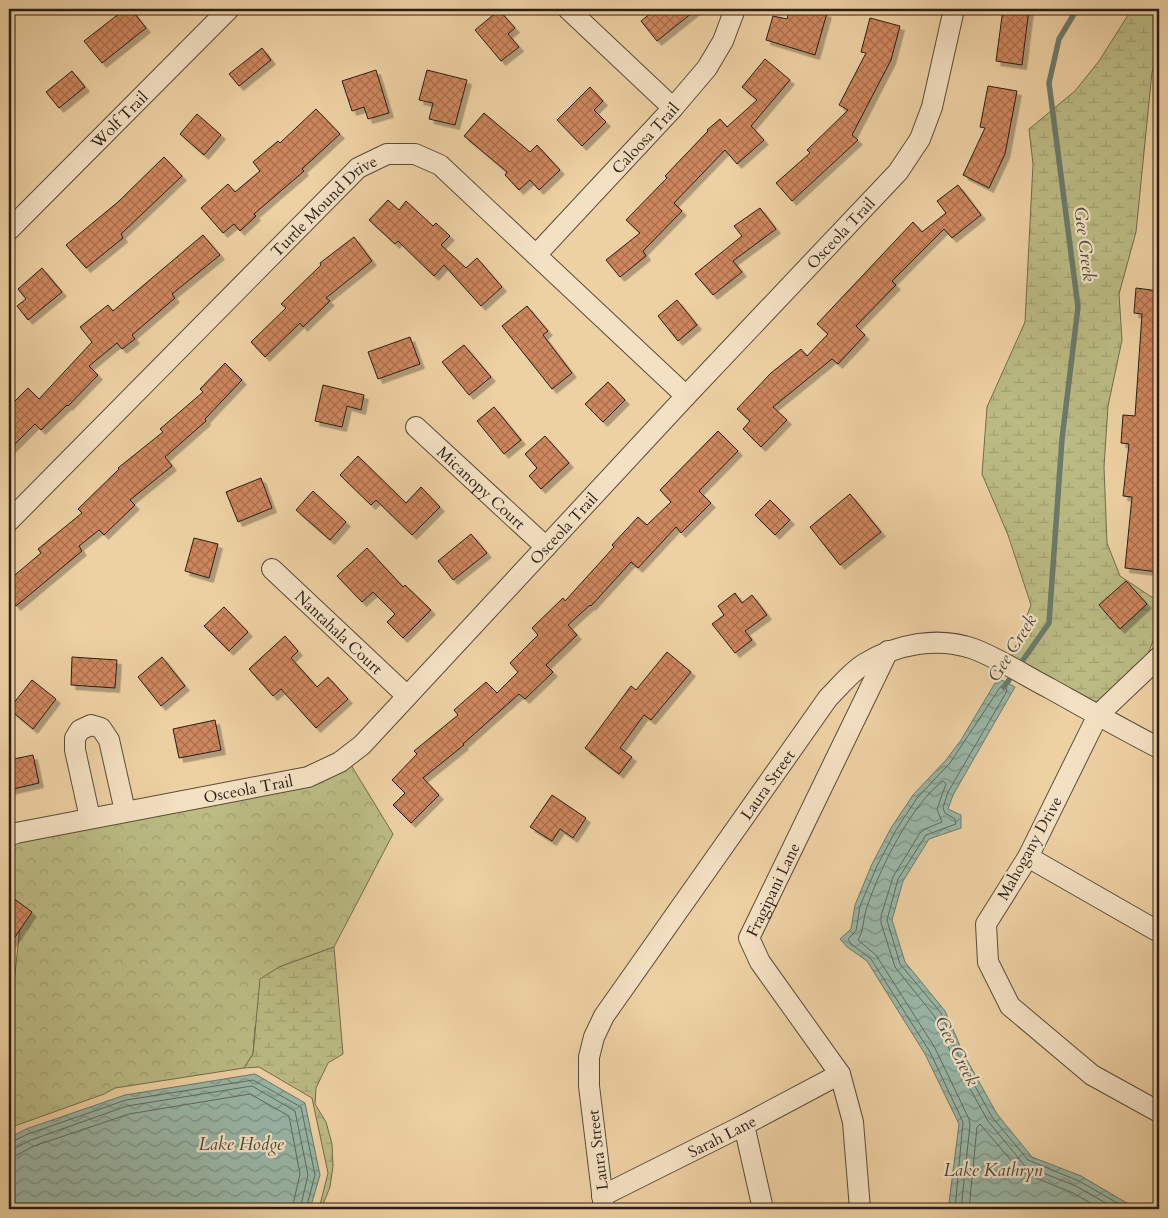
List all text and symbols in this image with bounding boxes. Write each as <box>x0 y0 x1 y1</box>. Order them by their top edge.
street label: Wolf Trail <box>86 87 153 154</box>
street label: Caloosa Trail <box>607 98 685 179</box>
street label: Turtle Mound Drive <box>266 150 381 262</box>
street label: Osceola Trail <box>802 193 880 274</box>
water label: Gee Creek <box>1068 205 1101 283</box>
street label: Micanopy Court <box>432 442 530 535</box>
street label: Osceola Trail <box>525 488 603 570</box>
street label: Nantahala Court <box>290 586 387 680</box>
water label: Gee Creek <box>982 610 1043 687</box>
street label: Laura Street <box>736 746 800 824</box>
street label: Osceola Trail <box>202 770 295 809</box>
street label: Mahogany Drive <box>992 792 1068 904</box>
street label: Fragipani Lane <box>741 839 805 940</box>
water label: Gee Creek <box>928 1012 985 1090</box>
street label: Laura Street <box>582 1108 614 1191</box>
street label: Sarah Lane <box>684 1110 760 1163</box>
water label: Lake Hodge <box>198 1132 285 1157</box>
water label: Lake Kathryn <box>943 1158 1043 1183</box>

